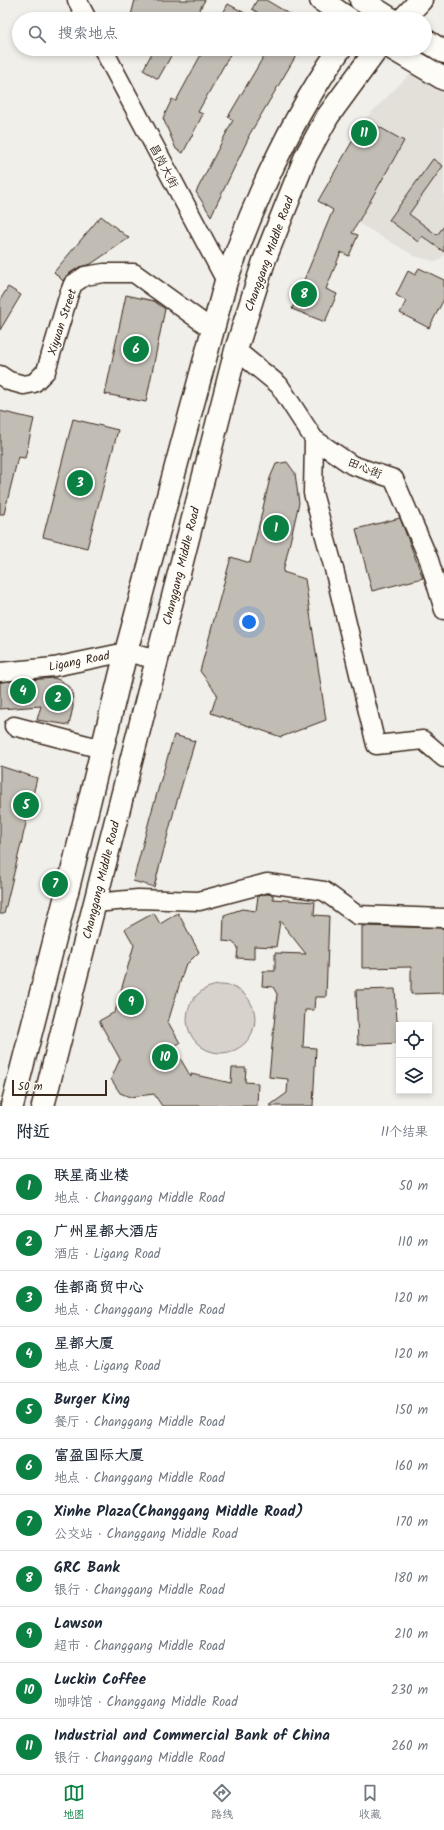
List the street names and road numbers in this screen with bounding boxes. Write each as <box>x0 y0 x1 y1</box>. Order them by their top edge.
street label: 昌岗大街 <box>144 141 183 192</box>
street label: Changgang Middle Road <box>240 193 299 314</box>
street label: Xiyuan Street <box>43 286 82 358</box>
street label: 田心街 <box>345 453 385 484</box>
street label: Changgang Middle Road <box>158 504 206 627</box>
street label: Ligang Road <box>47 646 112 677</box>
street label: Changgang Middle Road <box>78 818 126 941</box>

